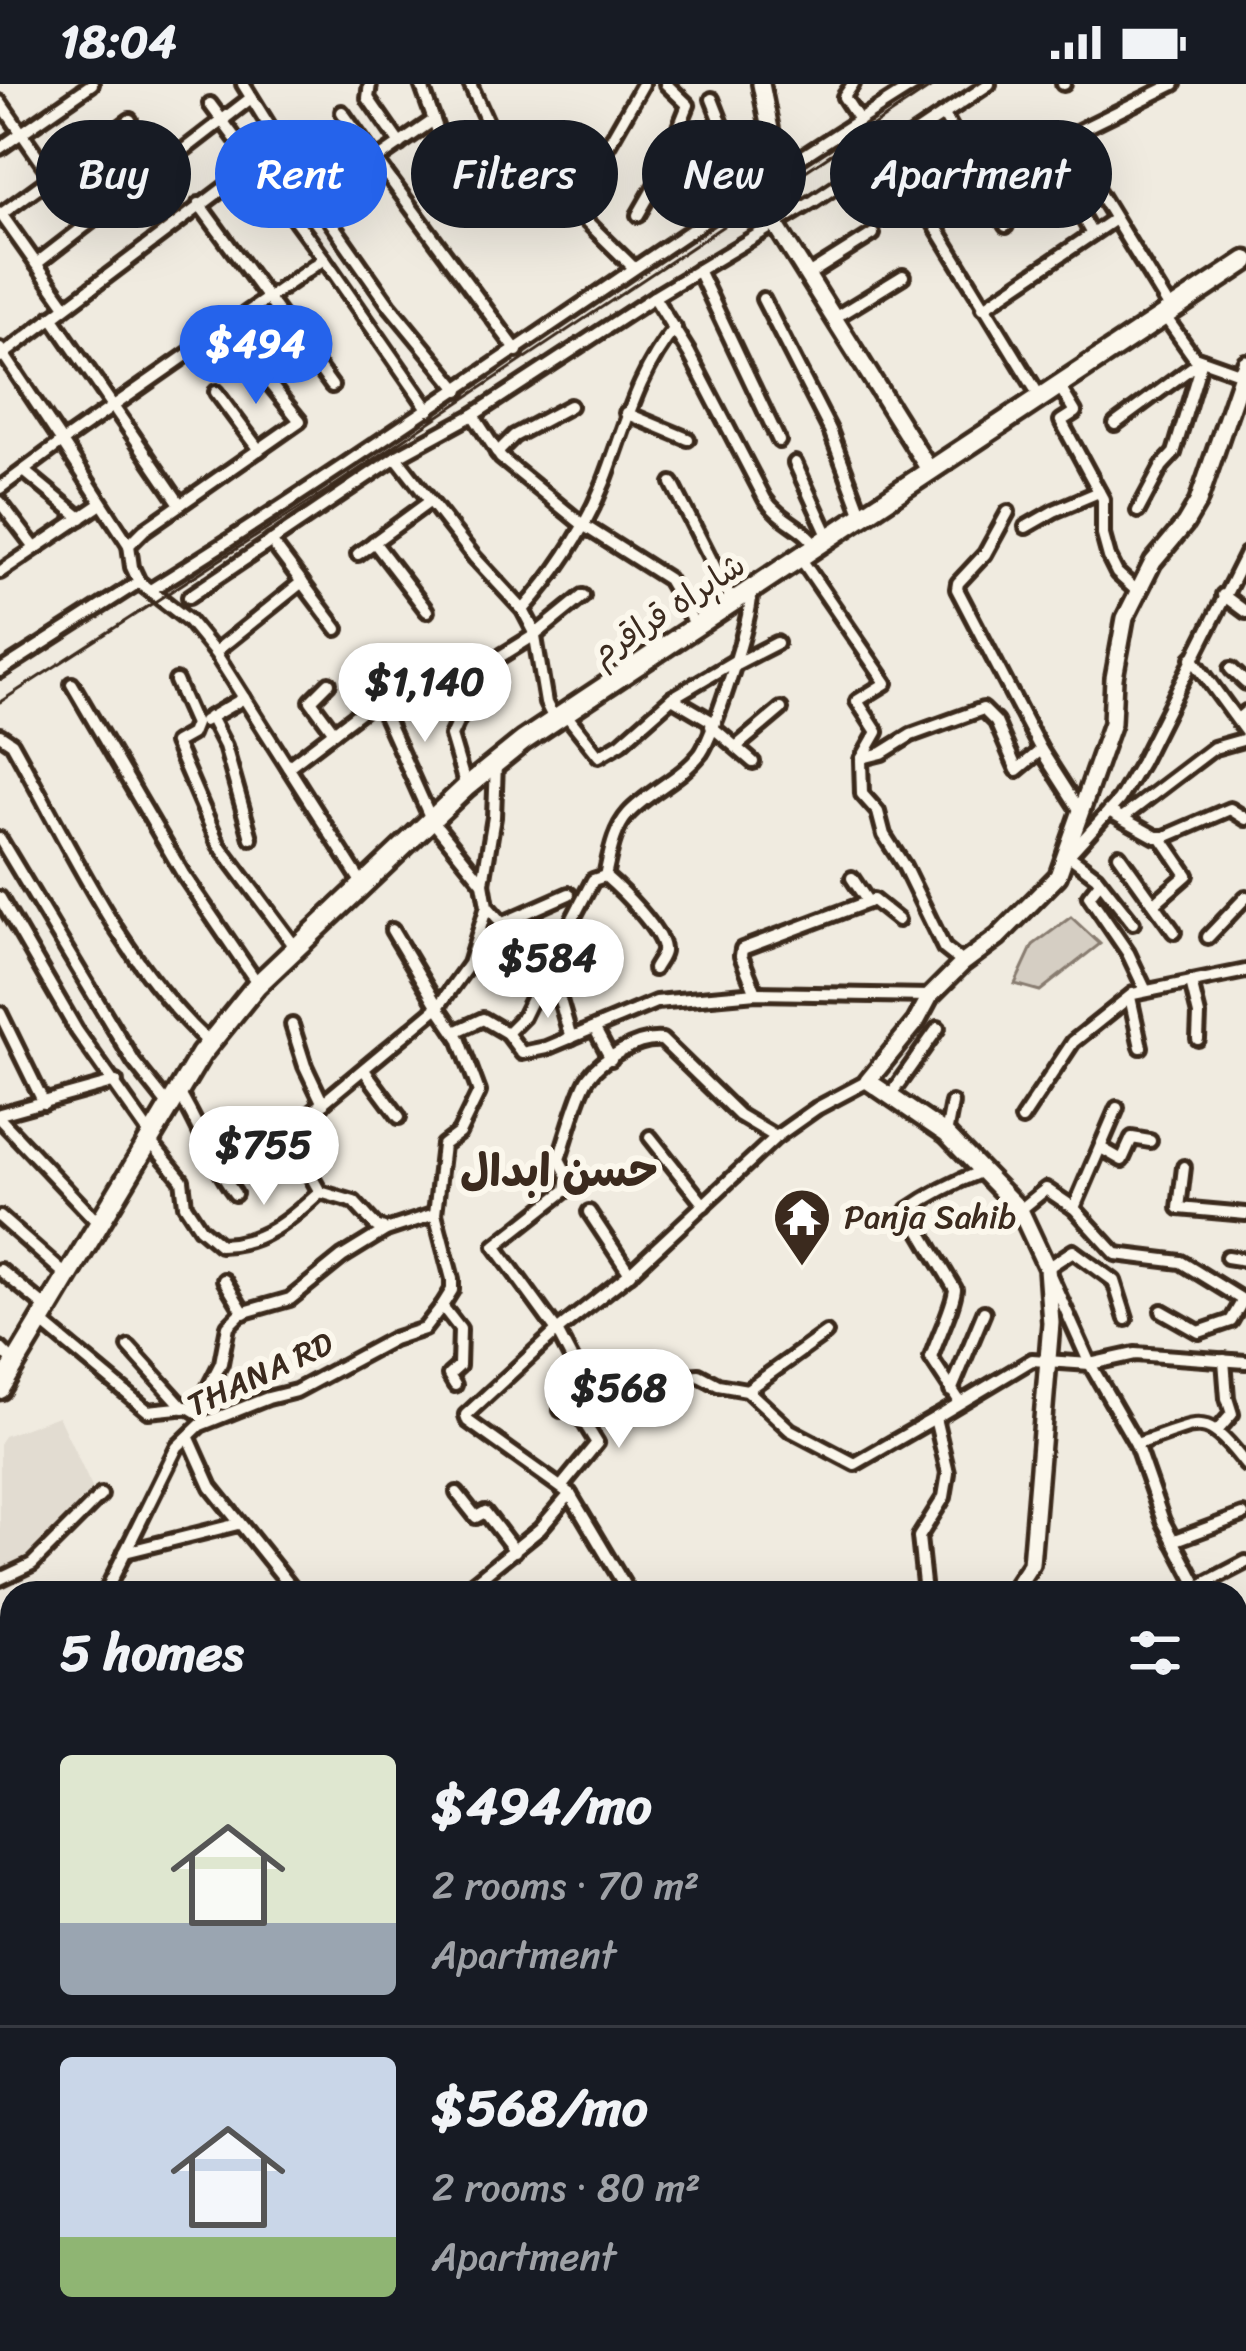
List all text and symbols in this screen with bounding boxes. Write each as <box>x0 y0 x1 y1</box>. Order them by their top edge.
text: 18:04 <box>60 2 177 82</box>
chip: Buy <box>36 120 191 228</box>
chip: Rent <box>215 120 387 228</box>
chip: Filters <box>411 120 618 228</box>
chip: New <box>642 120 806 228</box>
chip: Apartment <box>830 120 1112 228</box>
pin: $494 <box>185 305 327 407</box>
text: $494 <box>207 309 305 378</box>
street label: شاہراہ قراقرم <box>579 537 757 681</box>
pin: $1,140 <box>327 643 523 745</box>
text: $1,140 <box>365 647 485 716</box>
pin: $584 <box>477 919 619 1021</box>
text: $584 <box>499 923 597 992</box>
pin: $755 <box>193 1106 335 1208</box>
text: $755 <box>216 1110 312 1179</box>
district label: حسن ابدال <box>460 1131 658 1211</box>
temple icon: Panja Sahib <box>771 1186 833 1268</box>
place label: Panja Sahib <box>844 1188 1016 1246</box>
street label: THANA RD <box>177 1315 343 1433</box>
pin: $568 <box>548 1349 690 1451</box>
text: $568 <box>571 1353 667 1422</box>
text: 5 homes <box>60 1608 243 1698</box>
icon: filters <box>1122 1620 1188 1686</box>
text: $494/mo <box>432 1761 652 1851</box>
icon: home <box>156 1803 300 1947</box>
text: 2 rooms · 70 m² <box>432 1851 699 1920</box>
text: Apartment <box>432 1920 616 1989</box>
text: $568/mo <box>432 2063 648 2153</box>
icon: home <box>156 2105 300 2249</box>
text: 2 rooms · 80 m² <box>432 2153 701 2222</box>
text: Apartment <box>432 2222 616 2291</box>

